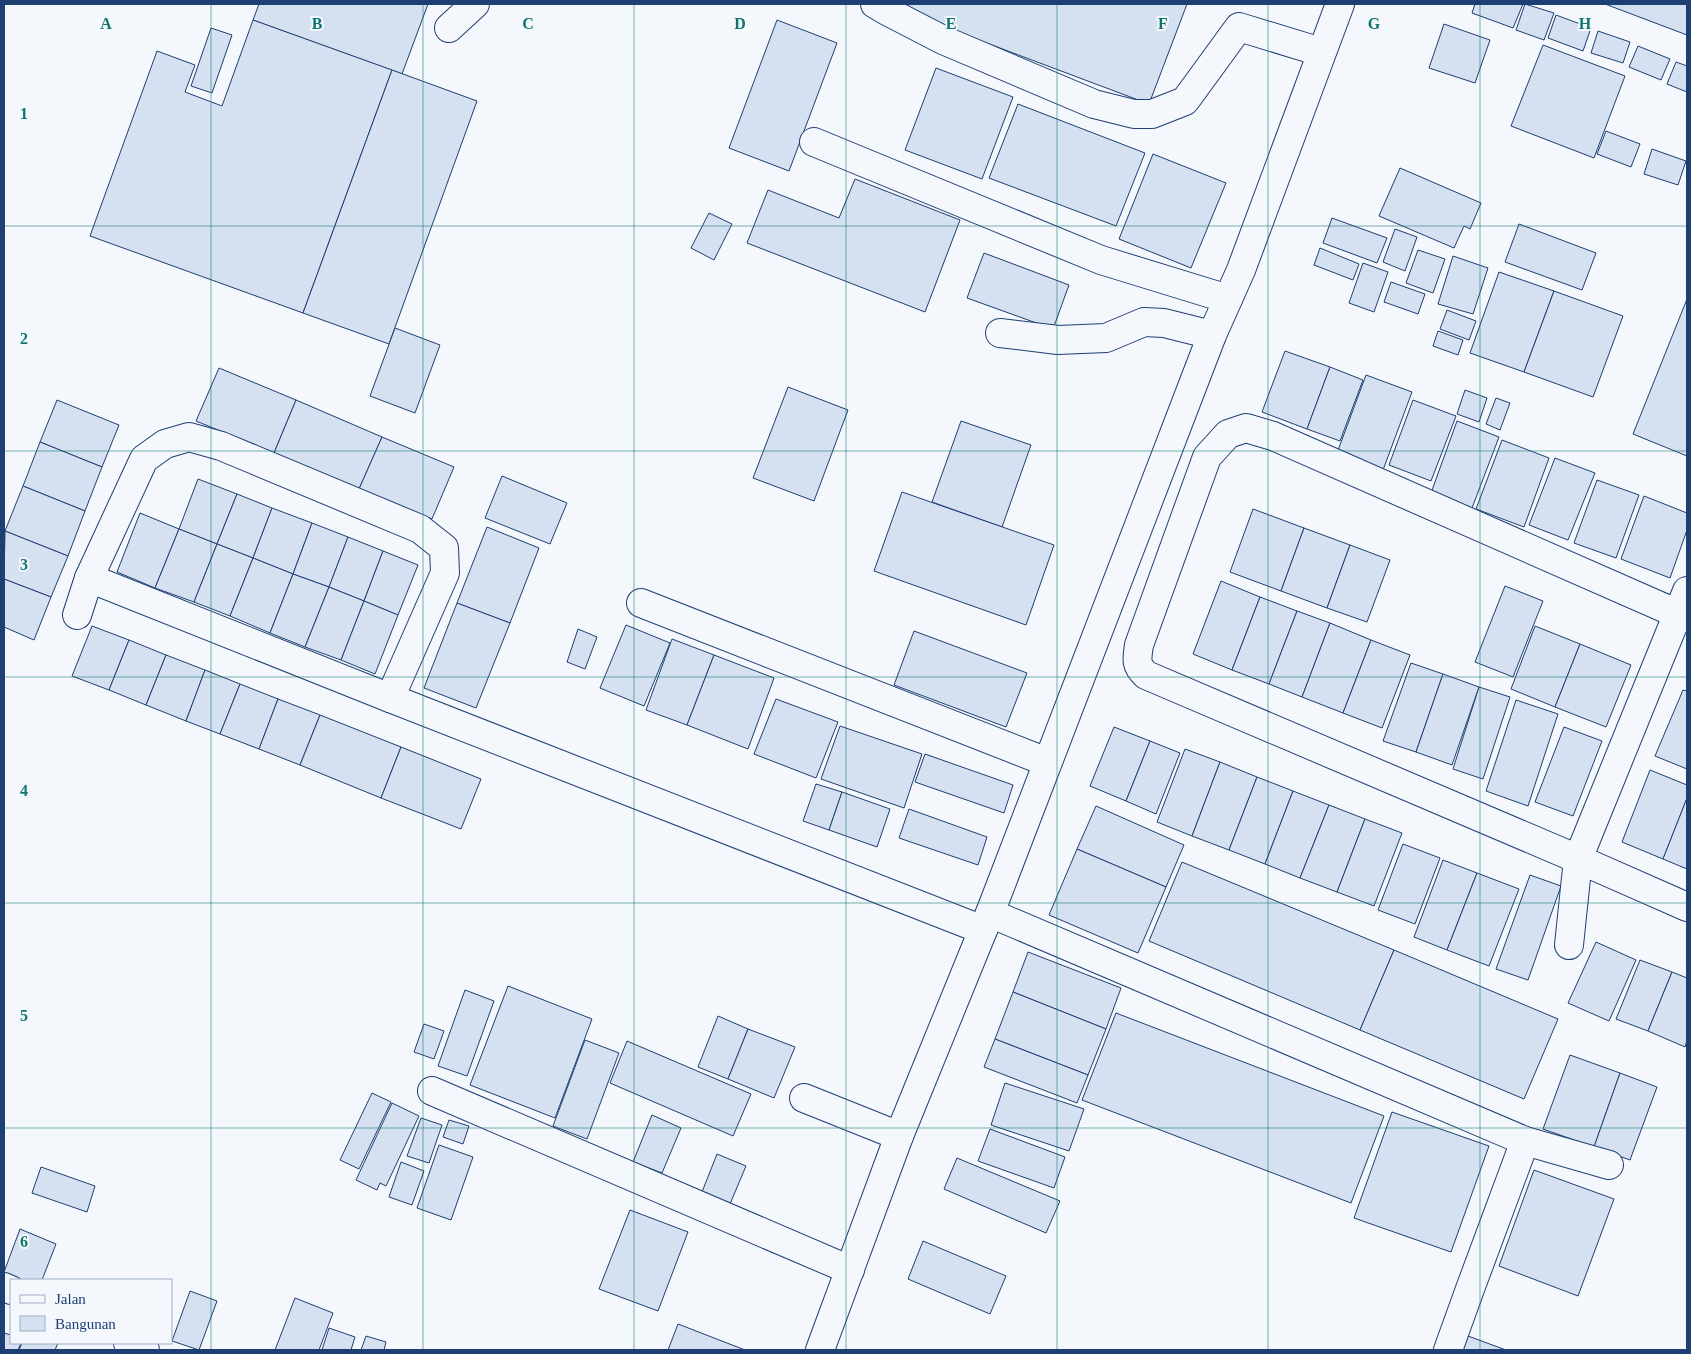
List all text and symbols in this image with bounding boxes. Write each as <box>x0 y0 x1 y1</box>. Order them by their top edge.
text: A <box>100 15 112 32</box>
text: B <box>312 15 323 32</box>
text: C <box>522 15 534 32</box>
text: D <box>734 15 746 32</box>
text: E <box>946 15 956 32</box>
text: F <box>1158 15 1168 32</box>
text: G <box>1368 15 1381 32</box>
text: H <box>1579 15 1592 32</box>
text: 1 <box>20 105 28 122</box>
text: 2 <box>20 330 28 347</box>
text: 3 <box>20 556 28 573</box>
text: 4 <box>20 782 28 799</box>
text: 5 <box>20 1007 28 1024</box>
text: 6 <box>20 1233 28 1250</box>
legend <box>10 1279 172 1344</box>
text: Jalan <box>55 1291 86 1307</box>
text: Bangunan <box>55 1316 116 1332</box>

